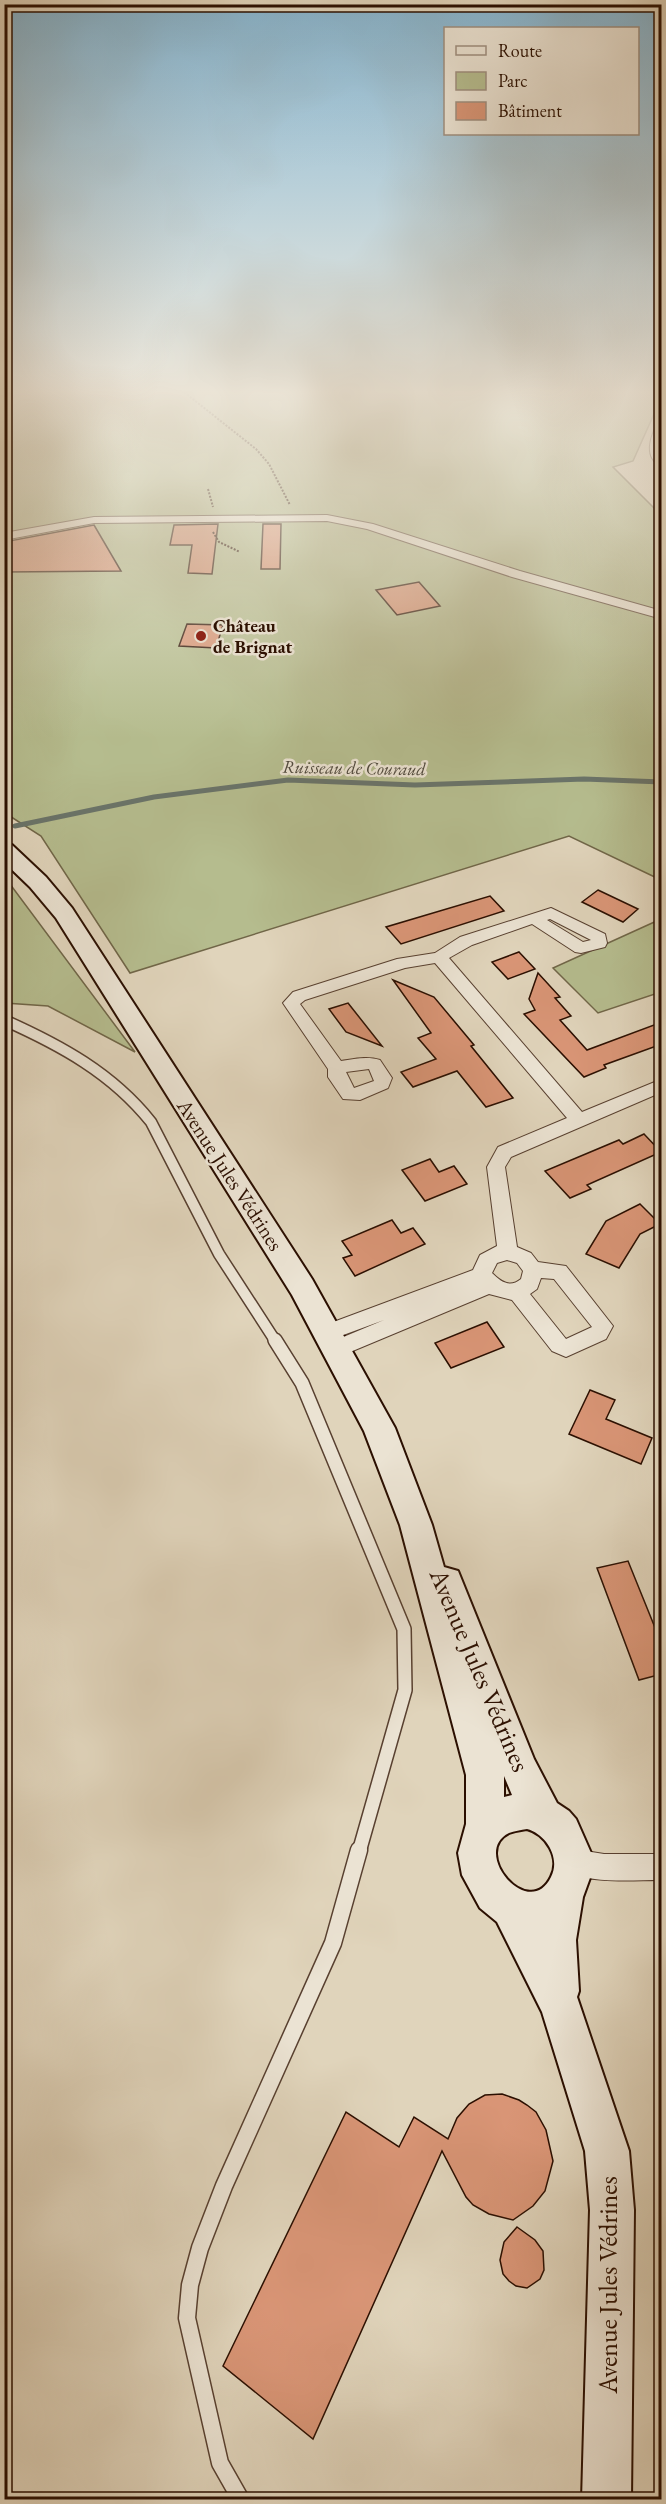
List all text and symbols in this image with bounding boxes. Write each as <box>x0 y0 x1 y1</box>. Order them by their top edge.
legend <box>444 27 639 135</box>
text: Route <box>498 39 542 62</box>
text: Parc <box>498 69 528 92</box>
text: Bâtiment <box>498 99 562 122</box>
place label: Château de Brignat <box>213 614 293 658</box>
marker: Château de Brignat <box>194 629 208 643</box>
water label: Ruisseau de Couraud <box>282 755 426 780</box>
street label: Avenue Jules Védrines <box>171 1093 290 1256</box>
street label: Avenue Jules Védrines <box>421 1562 538 1777</box>
street label: Avenue Jules Védrines <box>591 2176 625 2395</box>

